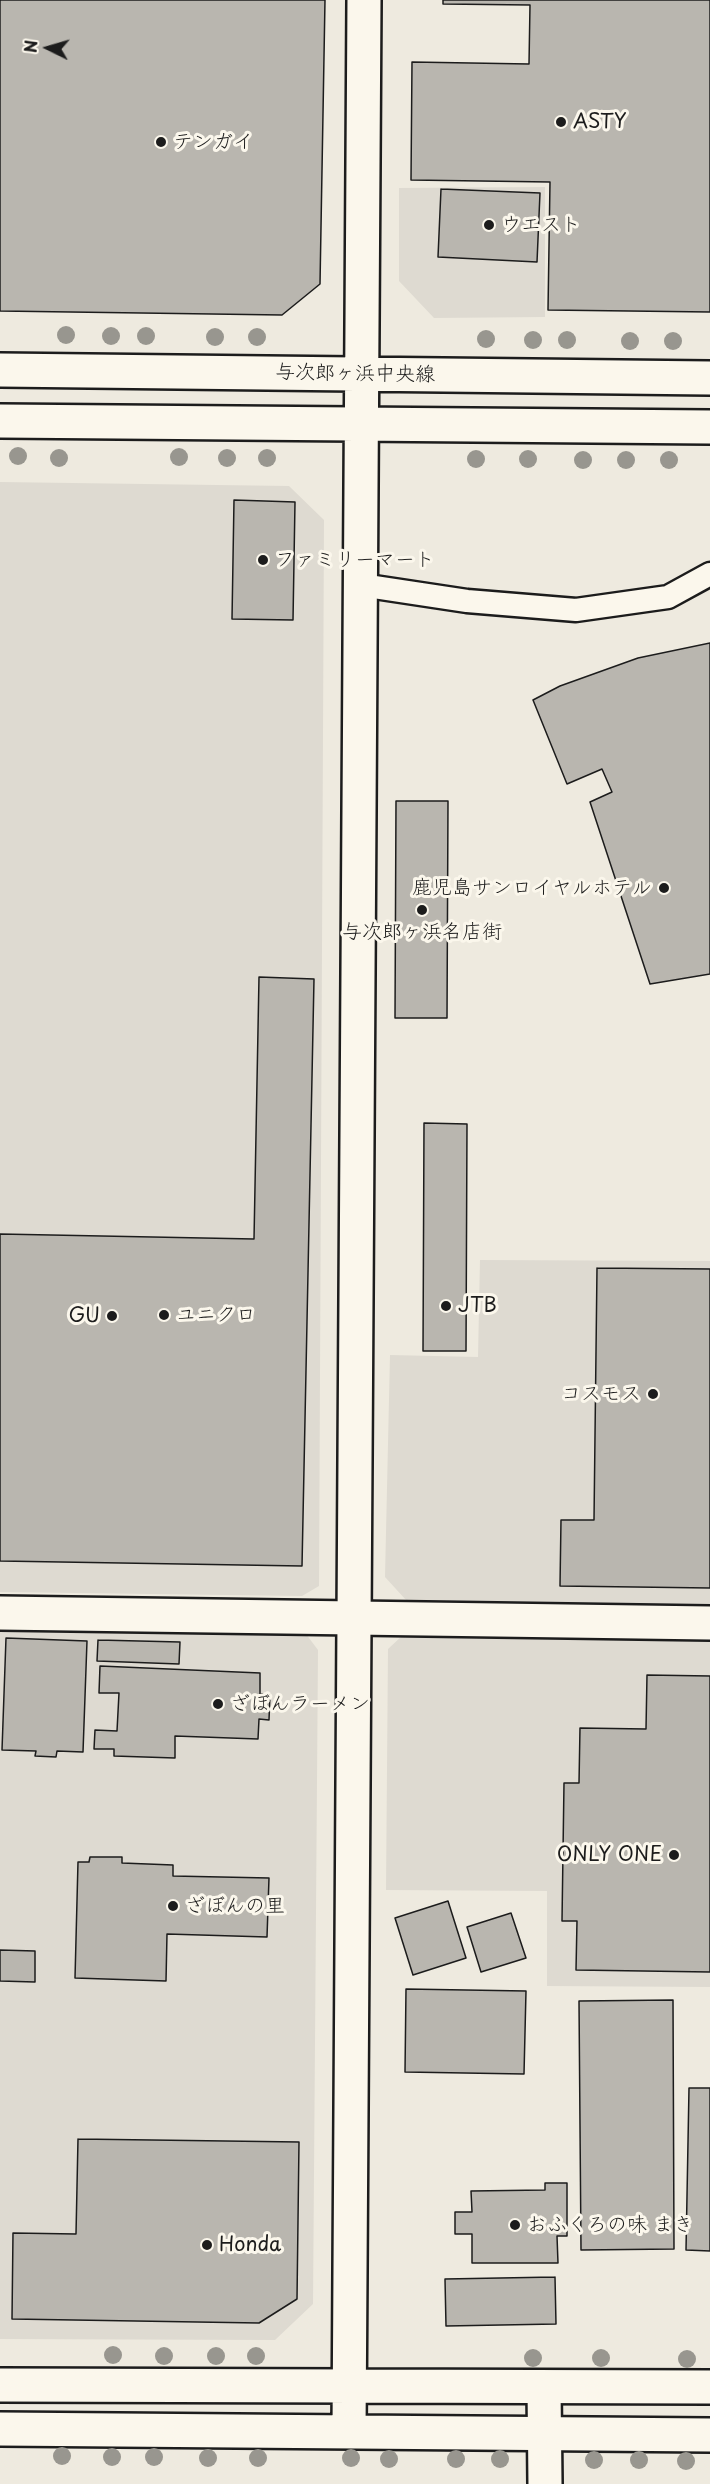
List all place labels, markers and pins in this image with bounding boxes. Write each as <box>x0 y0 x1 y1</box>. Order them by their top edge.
place label: ASTY <box>573 110 626 134</box>
marker: ASTY <box>554 115 568 129</box>
place label: テンガイ <box>173 130 253 154</box>
marker: テンガイ <box>154 135 168 149</box>
place label: ウエスト <box>501 213 581 237</box>
marker: ウエスト <box>482 218 496 232</box>
place label: ファミリーマート <box>275 548 435 572</box>
marker: ファミリーマート <box>256 553 270 567</box>
place label: 鹿児島サンロイヤルホテル <box>412 876 652 900</box>
marker: 鹿児島サンロイヤルホテル <box>657 881 671 895</box>
marker: 与次郎ヶ浜名店街 <box>415 903 429 917</box>
place label: 与次郎ヶ浜名店街 <box>342 920 502 944</box>
place label: JTB <box>458 1294 497 1318</box>
marker: JTB <box>439 1299 453 1313</box>
place label: ユニクロ <box>176 1303 256 1327</box>
place label: GU <box>68 1304 100 1328</box>
marker: ユニクロ <box>157 1308 171 1322</box>
marker: GU <box>105 1309 119 1323</box>
place label: コスモス <box>561 1382 641 1406</box>
marker: コスモス <box>646 1387 660 1401</box>
place label: ざぼんラーメン <box>230 1692 370 1716</box>
marker: ざぼんラーメン <box>211 1697 225 1711</box>
place label: ONLY ONE <box>557 1843 662 1867</box>
marker: ONLY ONE <box>667 1848 681 1862</box>
place label: ざぼんの里 <box>185 1894 285 1918</box>
marker: ざぼんの里 <box>166 1899 180 1913</box>
place label: おふくろの味 まき <box>527 2213 693 2237</box>
marker: おふくろの味 まき <box>508 2218 522 2232</box>
place label: Honda <box>219 2233 281 2257</box>
marker: Honda <box>200 2238 214 2252</box>

